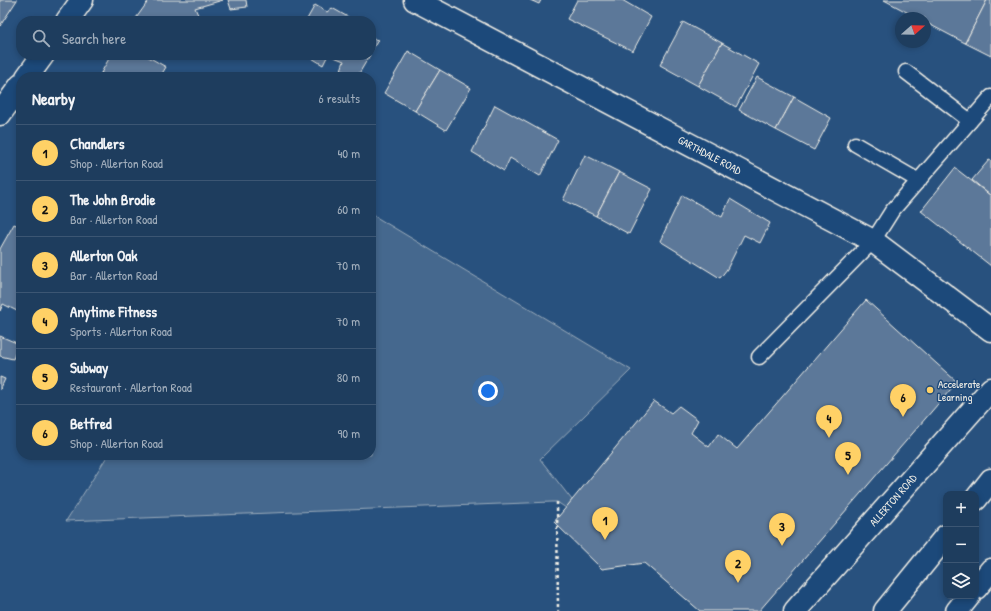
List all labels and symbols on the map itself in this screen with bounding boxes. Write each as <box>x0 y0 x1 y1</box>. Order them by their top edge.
north arrow <box>895 12 931 48</box>
street label: GARTHDALE ROAD <box>676 133 745 178</box>
place label: Accelerate Learning <box>938 377 981 404</box>
your location <box>478 381 498 401</box>
pin: 6 <box>890 384 916 417</box>
marker: Accelerate Learning <box>925 385 935 395</box>
pin: 4 <box>816 405 842 438</box>
pin: 5 <box>835 442 861 475</box>
street label: ALLERTON ROAD <box>866 471 920 529</box>
pin: 1 <box>592 507 618 540</box>
pin: 3 <box>769 513 795 546</box>
pin: 2 <box>725 550 751 583</box>

